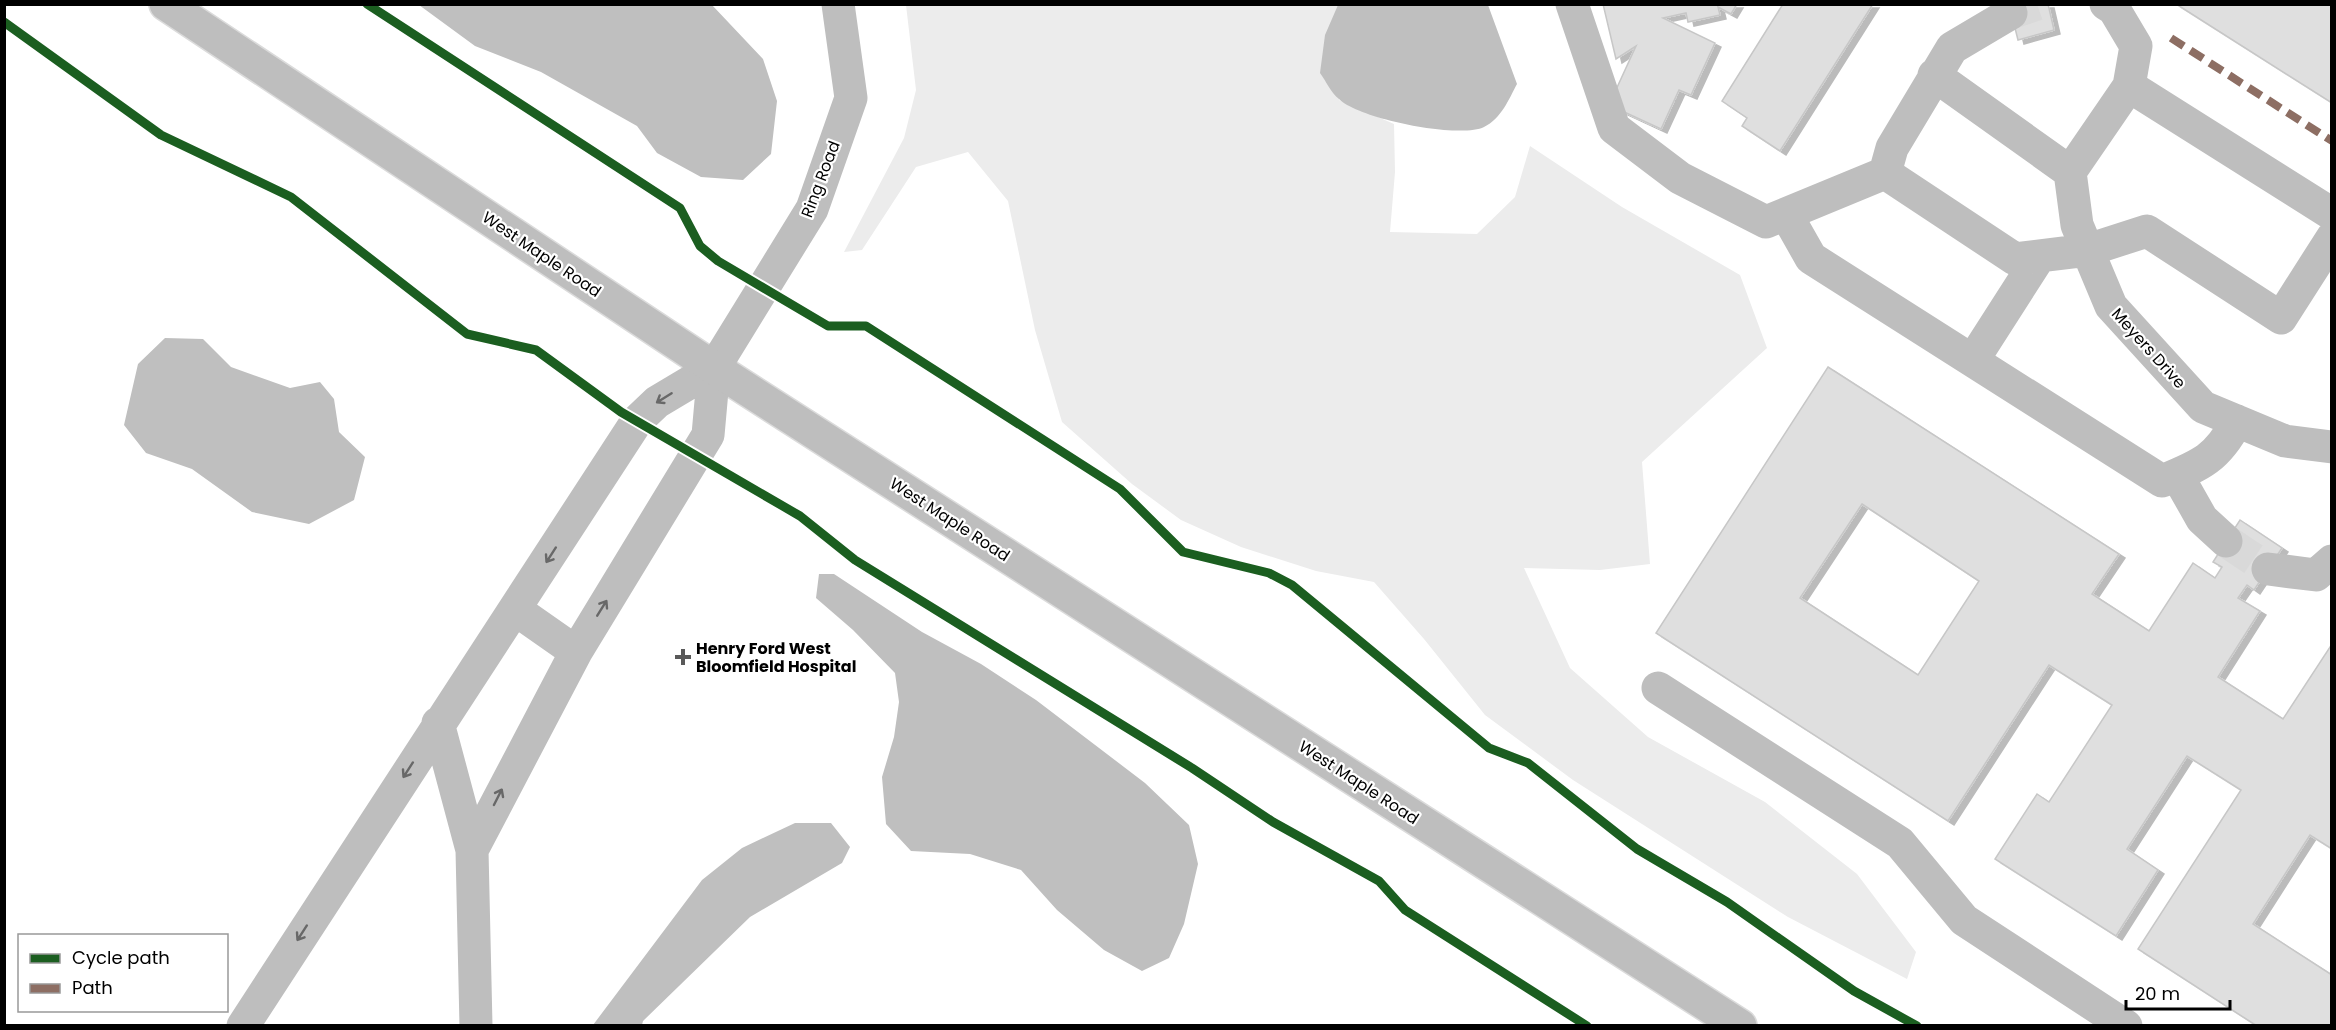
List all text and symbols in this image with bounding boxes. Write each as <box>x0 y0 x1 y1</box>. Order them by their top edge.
street label: Ring Road <box>795 137 846 221</box>
street label: West Maple Road <box>478 206 606 303</box>
street label: Meyers Drive <box>2106 303 2191 394</box>
one-way arrow <box>656 392 673 404</box>
street label: West Maple Road <box>885 472 1014 567</box>
one-way arrow <box>545 546 557 563</box>
one-way arrow <box>597 600 609 617</box>
place label: Henry Ford West Bloomfield Hospital <box>696 637 856 678</box>
marker: Henry Ford West Bloomfield Hospital <box>674 648 692 666</box>
street label: West Maple Road <box>1294 735 1423 830</box>
one-way arrow <box>402 761 414 778</box>
one-way arrow <box>493 789 505 807</box>
one-way arrow <box>296 925 309 942</box>
legend <box>18 934 228 1012</box>
text: Cycle path <box>72 945 170 970</box>
scale bar <box>2126 973 2230 1011</box>
text: Path <box>72 975 113 1000</box>
text: 20 m <box>2135 981 2180 1006</box>

